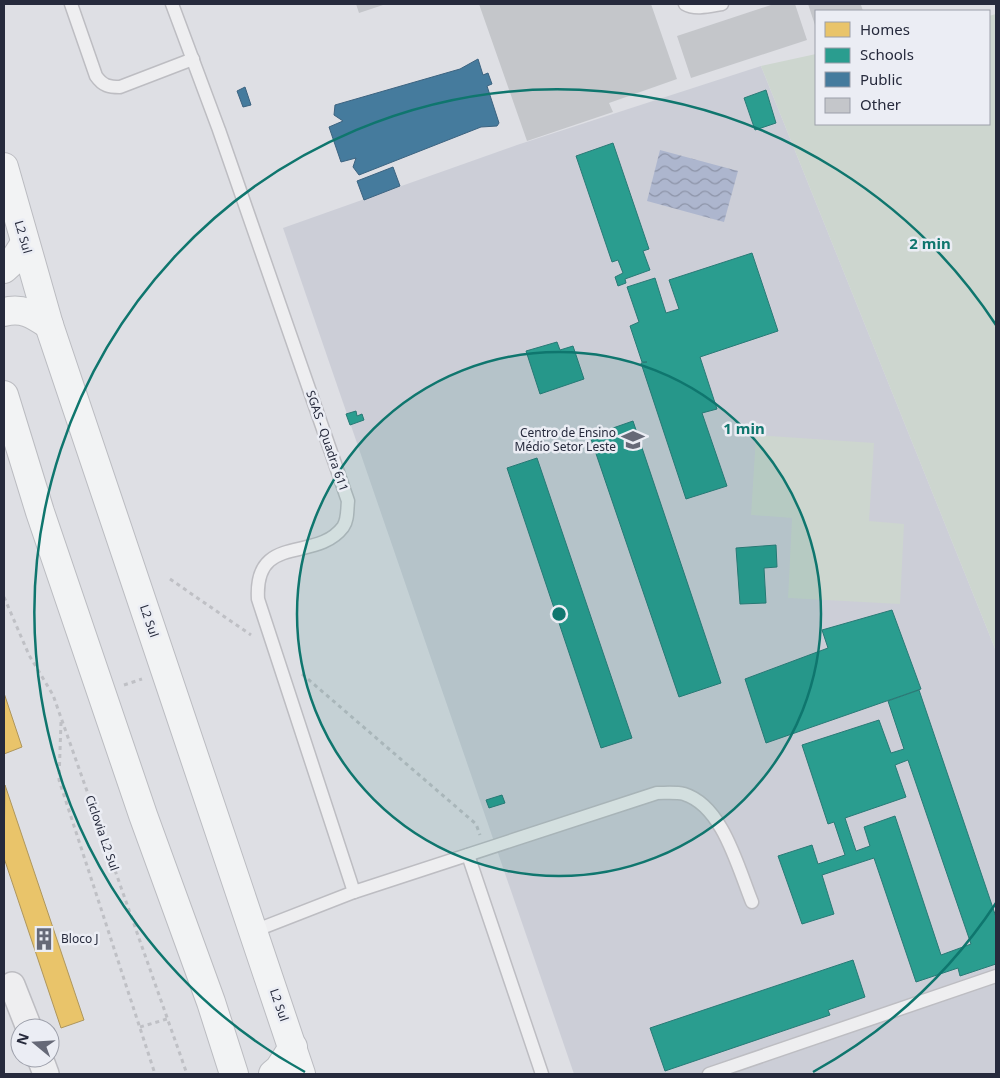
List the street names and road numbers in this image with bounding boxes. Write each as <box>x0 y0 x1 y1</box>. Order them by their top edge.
street label: L2 Sul <box>11 218 36 255</box>
street label: SGAS - Quadra 611 <box>302 388 353 494</box>
street label: L2 Sul <box>136 602 163 639</box>
street label: Ciclovia L2 Sul <box>82 793 123 873</box>
street label: L2 Sul <box>266 986 293 1023</box>

